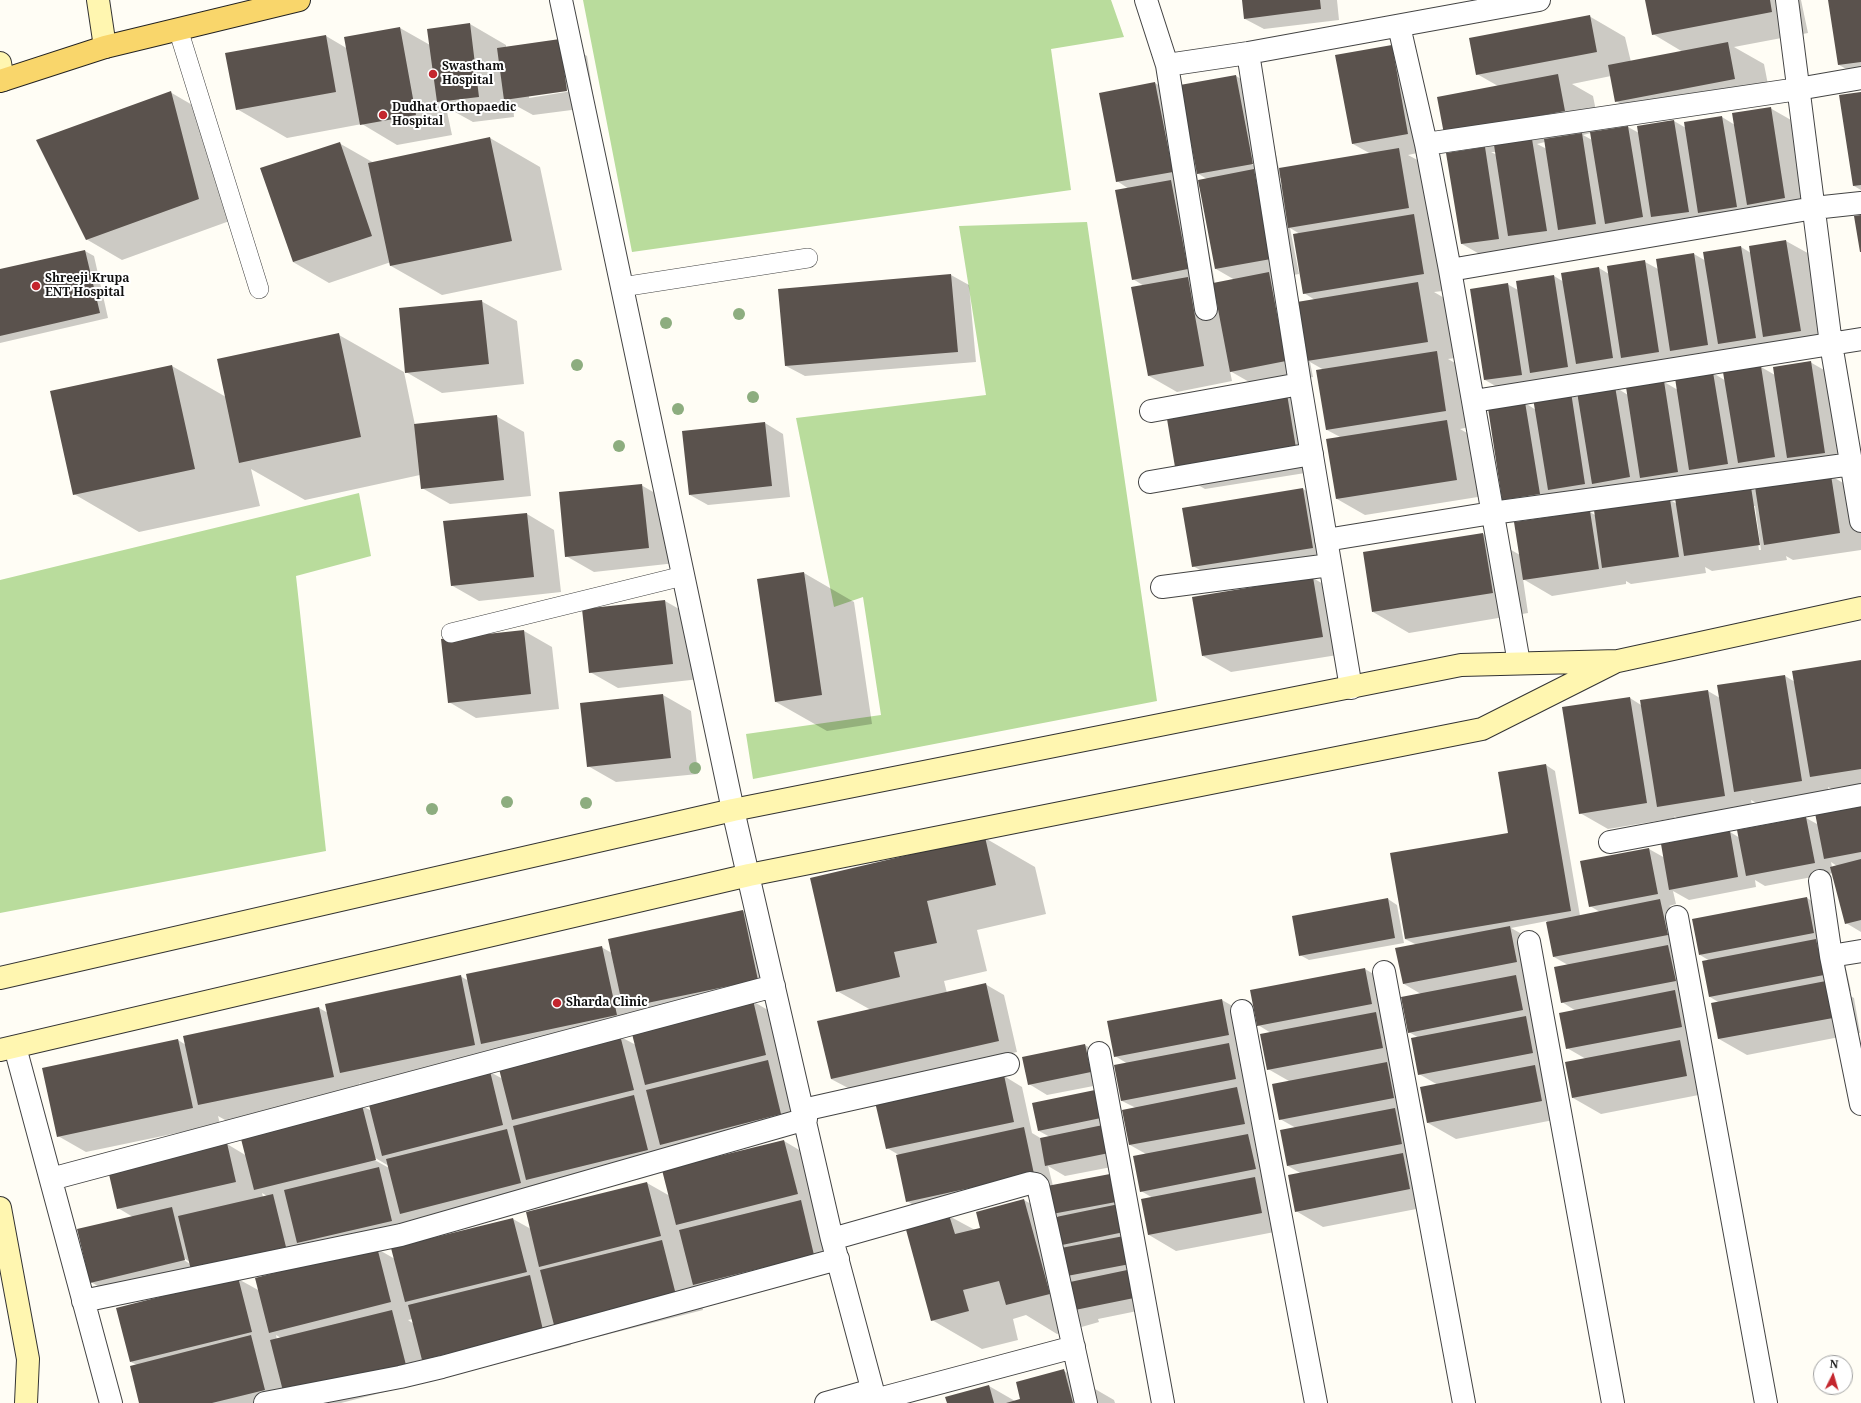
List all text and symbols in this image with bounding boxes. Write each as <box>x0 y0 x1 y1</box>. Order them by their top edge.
place label: Swastham Hospital <box>442 60 504 88</box>
marker: Swastham Hospital <box>427 68 439 80</box>
place label: Dudhat Orthopaedic Hospital <box>392 101 516 129</box>
marker: Dudhat Orthopaedic Hospital <box>377 109 389 121</box>
place label: Shreeji Krupa ENT Hospital <box>45 272 129 300</box>
marker: Shreeji Krupa ENT Hospital <box>30 280 42 292</box>
place label: Sharda Clinic <box>566 996 648 1010</box>
marker: Sharda Clinic <box>551 997 563 1009</box>
north arrow <box>1813 1355 1853 1395</box>
text: N <box>1829 1356 1839 1371</box>

